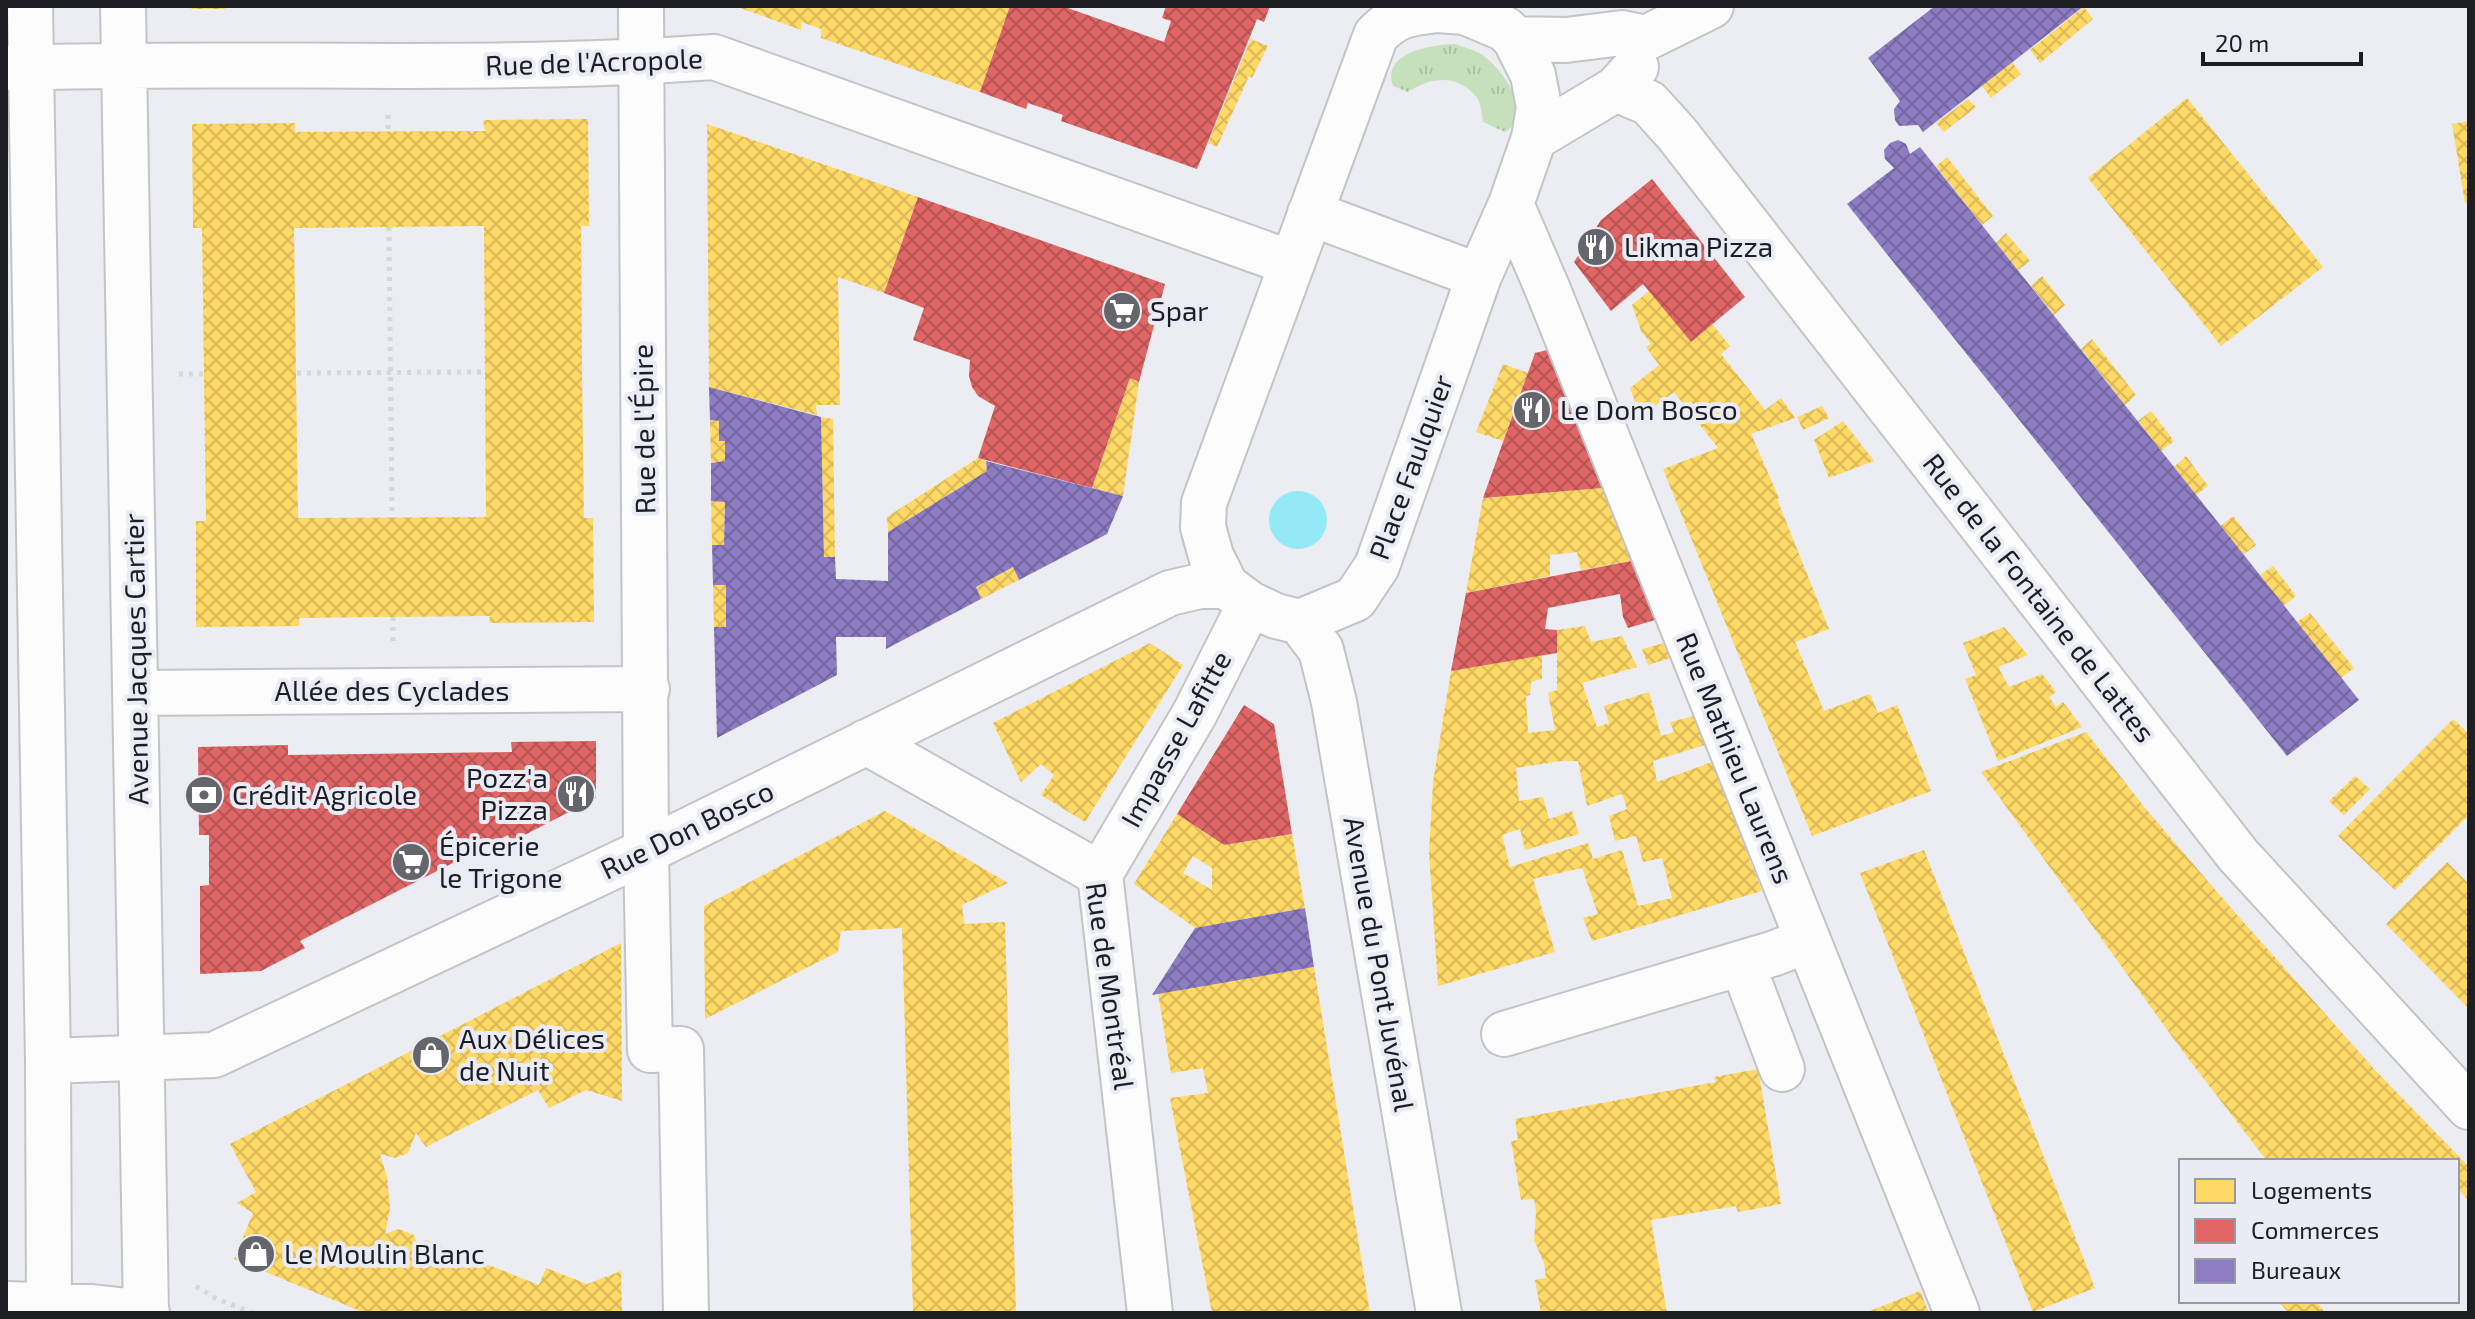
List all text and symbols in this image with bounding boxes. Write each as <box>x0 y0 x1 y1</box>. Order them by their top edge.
scale bar <box>2203 16 2361 66</box>
text: 20 m <box>2215 28 2269 57</box>
street label: Rue de l'Acropole <box>485 40 703 82</box>
restaurant icon: Likma Pizza <box>1575 226 1617 268</box>
place label: Likma Pizza <box>1624 229 1773 263</box>
supermarket icon: Spar <box>1101 290 1143 332</box>
place label: Spar <box>1150 293 1209 327</box>
street label: Rue de l'Épire <box>625 344 661 514</box>
street label: Place Faulquier <box>1361 370 1459 564</box>
restaurant icon: Le Dom Bosco <box>1511 389 1553 431</box>
place label: Le Dom Bosco <box>1560 392 1738 426</box>
street label: Rue de la Fontaine de Lattes <box>1917 446 2163 748</box>
street label: Avenue Jacques Cartier <box>115 513 155 805</box>
street label: Rue Mathieu Laurens <box>1670 627 1802 888</box>
street label: Impasse Lafitte <box>1113 644 1238 833</box>
street label: Allée des Cyclades <box>275 673 509 707</box>
place label: Pozz'a Pizza <box>466 760 548 826</box>
restaurant icon: Pozz'a Pizza <box>555 773 597 815</box>
street label: Rue Don Bosco <box>594 773 779 886</box>
bank icon: Crédit Agricole <box>183 774 225 816</box>
place label: Crédit Agricole <box>232 777 417 811</box>
street label: Avenue du Pont Juvénal <box>1337 814 1423 1114</box>
place label: Épicerie le Trigone <box>439 828 563 894</box>
supermarket icon: Épicerie le Trigone <box>390 841 432 883</box>
street label: Rue de Montréal <box>1080 880 1142 1092</box>
place label: Aux Délices de Nuit <box>459 1021 605 1087</box>
shop icon: Aux Délices de Nuit <box>410 1034 452 1076</box>
legend <box>2179 1159 2459 1303</box>
text: Logements <box>2251 1175 2372 1204</box>
text: Commerces <box>2251 1215 2379 1244</box>
shop icon: Le Moulin Blanc <box>235 1233 277 1275</box>
place label: Le Moulin Blanc <box>284 1236 485 1270</box>
text: Bureaux <box>2251 1255 2342 1284</box>

